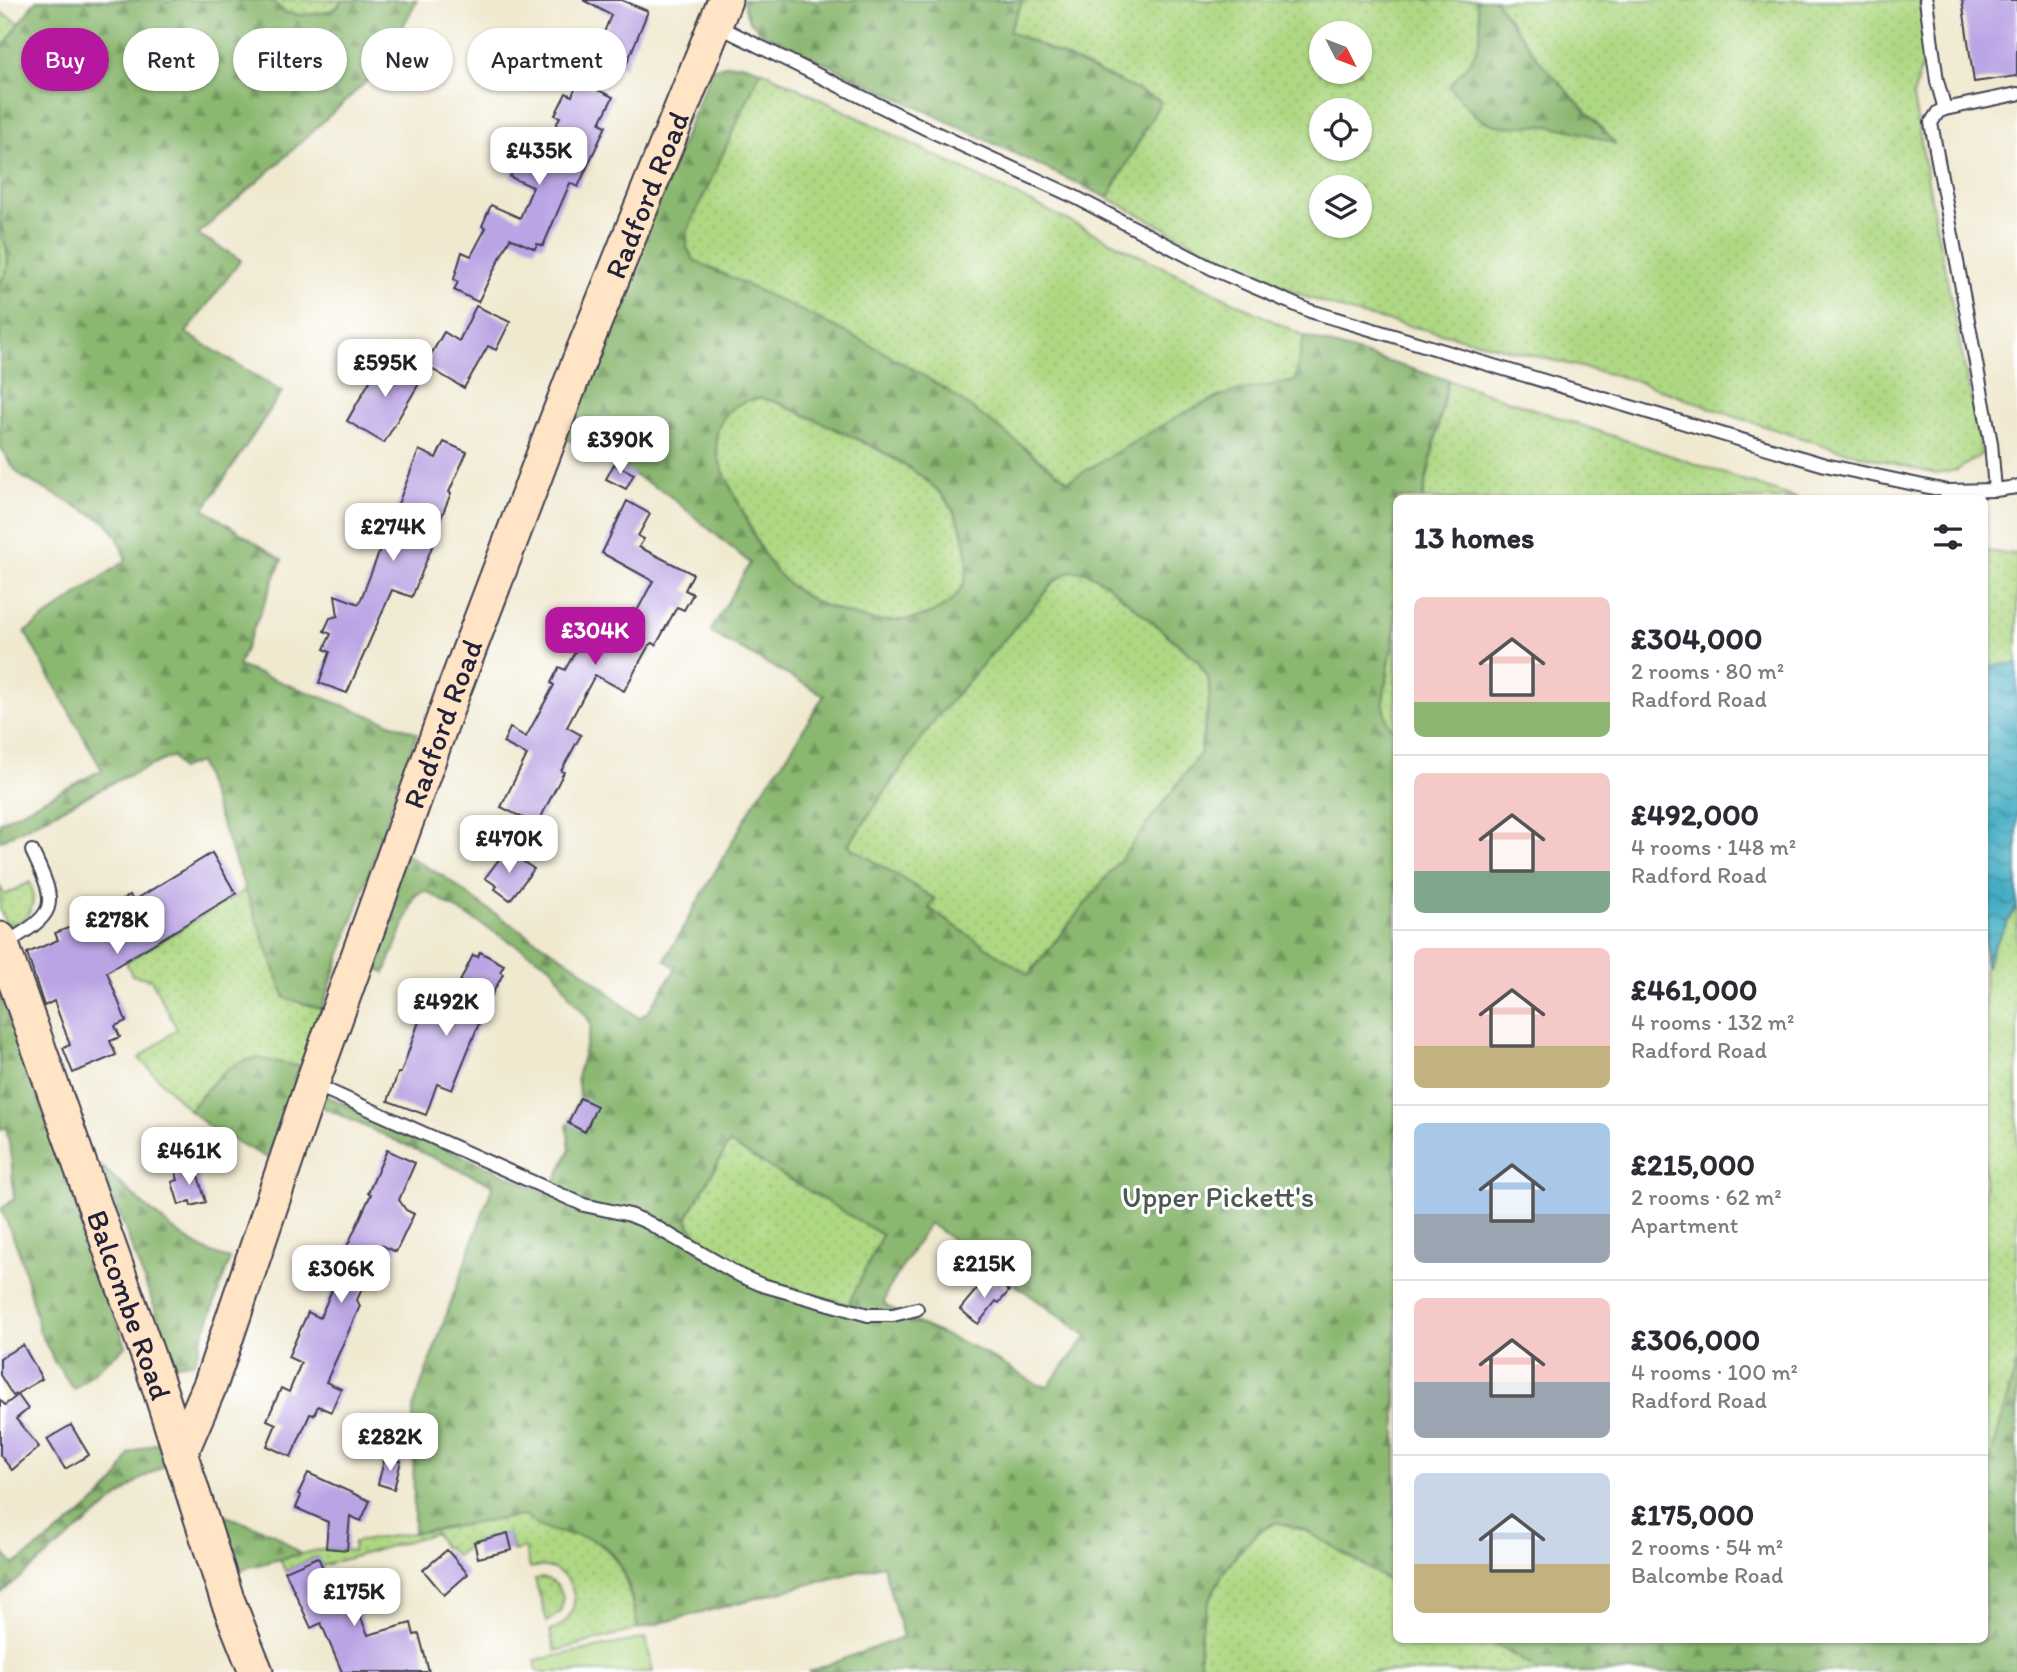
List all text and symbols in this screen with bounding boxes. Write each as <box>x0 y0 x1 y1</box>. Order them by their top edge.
north arrow <box>1309 21 1372 84</box>
map controls <box>1309 21 1372 238</box>
chip: Buy <box>21 28 109 91</box>
chip: Rent <box>123 28 219 91</box>
chip: Filters <box>233 28 347 91</box>
chip: New <box>361 28 453 91</box>
chip: Apartment <box>467 28 627 91</box>
button: locate <box>1309 98 1372 161</box>
street label: Radford Road <box>596 106 697 284</box>
pin: £435K <box>490 128 588 187</box>
text: £435K <box>506 136 572 164</box>
button: layers <box>1309 175 1372 238</box>
pin: £595K <box>336 340 434 399</box>
text: £595K <box>353 348 417 376</box>
pin: £390K <box>571 416 669 476</box>
text: £390K <box>587 425 653 453</box>
pin: £274K <box>344 504 442 563</box>
text: £274K <box>361 512 425 540</box>
icon: filters <box>1929 518 1967 556</box>
text: 13 homes <box>1414 519 1534 556</box>
pin: £304K <box>546 608 644 667</box>
text: £304K <box>561 616 629 644</box>
text: £304,000 <box>1631 620 1762 657</box>
icon: home <box>1470 625 1554 709</box>
street label: Radford Road <box>394 634 490 813</box>
text: 2 rooms · 80 m² <box>1631 657 1784 685</box>
text: Radford Road <box>1631 685 1767 713</box>
text: £492,000 <box>1631 796 1759 833</box>
icon: home <box>1470 801 1554 885</box>
pin: £470K <box>460 816 558 875</box>
text: £470K <box>476 824 542 852</box>
text: 4 rooms · 148 m² <box>1631 833 1796 861</box>
text: Radford Road <box>1631 861 1767 889</box>
pin: £278K <box>68 897 166 956</box>
text: £278K <box>85 905 149 933</box>
text: £461,000 <box>1631 971 1757 1008</box>
icon: home <box>1470 976 1554 1060</box>
pin: £492K <box>397 978 495 1038</box>
text: £492K <box>414 987 478 1015</box>
text: 4 rooms · 132 m² <box>1631 1008 1794 1036</box>
text: Radford Road <box>1631 1036 1767 1064</box>
pin: £461K <box>140 1128 238 1187</box>
text: £461K <box>157 1136 221 1164</box>
text: £215,000 <box>1631 1146 1755 1183</box>
icon: home <box>1470 1151 1554 1235</box>
park label: Upper Pickett's <box>1122 1178 1314 1215</box>
text: 2 rooms · 62 m² <box>1631 1183 1782 1211</box>
street label: Balcombe Road <box>79 1205 180 1404</box>
text: Apartment <box>1631 1211 1738 1239</box>
pin: £215K <box>935 1240 1033 1300</box>
pin: £306K <box>292 1246 390 1305</box>
text: £215K <box>953 1249 1015 1277</box>
text: £306K <box>308 1254 374 1282</box>
text: £306,000 <box>1631 1321 1760 1358</box>
icon: home <box>1470 1326 1554 1410</box>
text: 4 rooms · 100 m² <box>1631 1358 1798 1386</box>
text: Radford Road <box>1631 1386 1767 1414</box>
pin: £282K <box>341 1414 439 1473</box>
text: £282K <box>358 1422 422 1450</box>
text: £175,000 <box>1631 1496 1754 1533</box>
icon: home <box>1470 1501 1554 1585</box>
text: 2 rooms · 54 m² <box>1631 1533 1783 1561</box>
text: Balcombe Road <box>1631 1561 1783 1589</box>
pin: £175K <box>305 1568 403 1628</box>
text: £175K <box>323 1577 385 1605</box>

